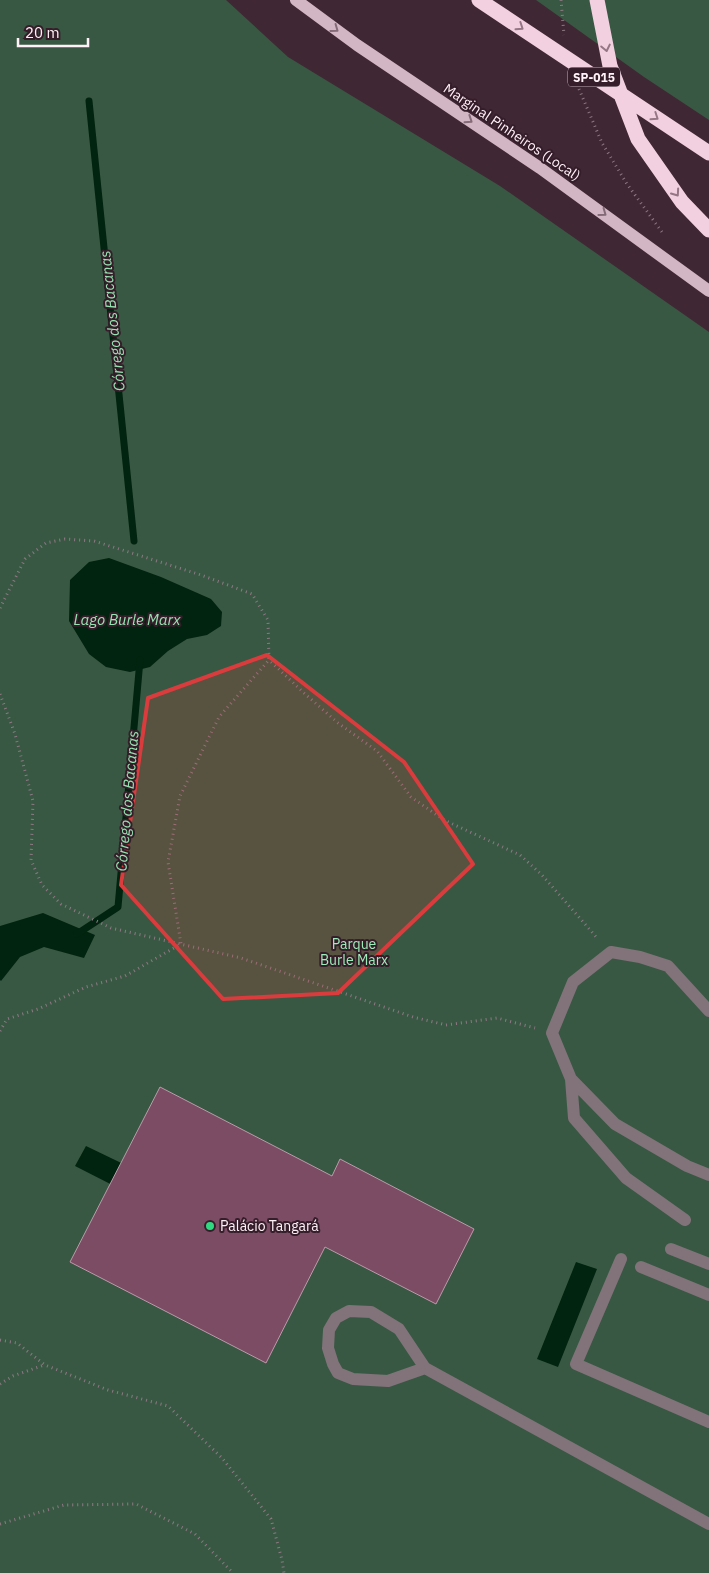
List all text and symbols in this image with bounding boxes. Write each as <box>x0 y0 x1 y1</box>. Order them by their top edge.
scale bar <box>18 15 88 47</box>
one-way arrow <box>514 21 524 30</box>
text: 20 m <box>25 23 60 42</box>
one-way arrow <box>329 23 339 32</box>
one-way arrow <box>601 43 611 52</box>
road number: SP-015 <box>568 68 620 86</box>
street label: Marginal Pinheiros (Local) <box>440 79 584 185</box>
one-way arrow <box>649 111 659 120</box>
one-way arrow <box>464 114 473 123</box>
one-way arrow <box>670 187 679 197</box>
one-way arrow <box>597 207 607 216</box>
water label: Córrego dos Bacanas <box>95 250 129 392</box>
water label: Lago Burle Marx <box>74 610 181 629</box>
water label: Córrego dos Bacanas <box>111 730 143 872</box>
park label: Parque Burle Marx <box>320 935 388 969</box>
place label: Palácio Tangará <box>220 1217 319 1235</box>
marker: Palácio Tangará <box>204 1220 216 1232</box>

